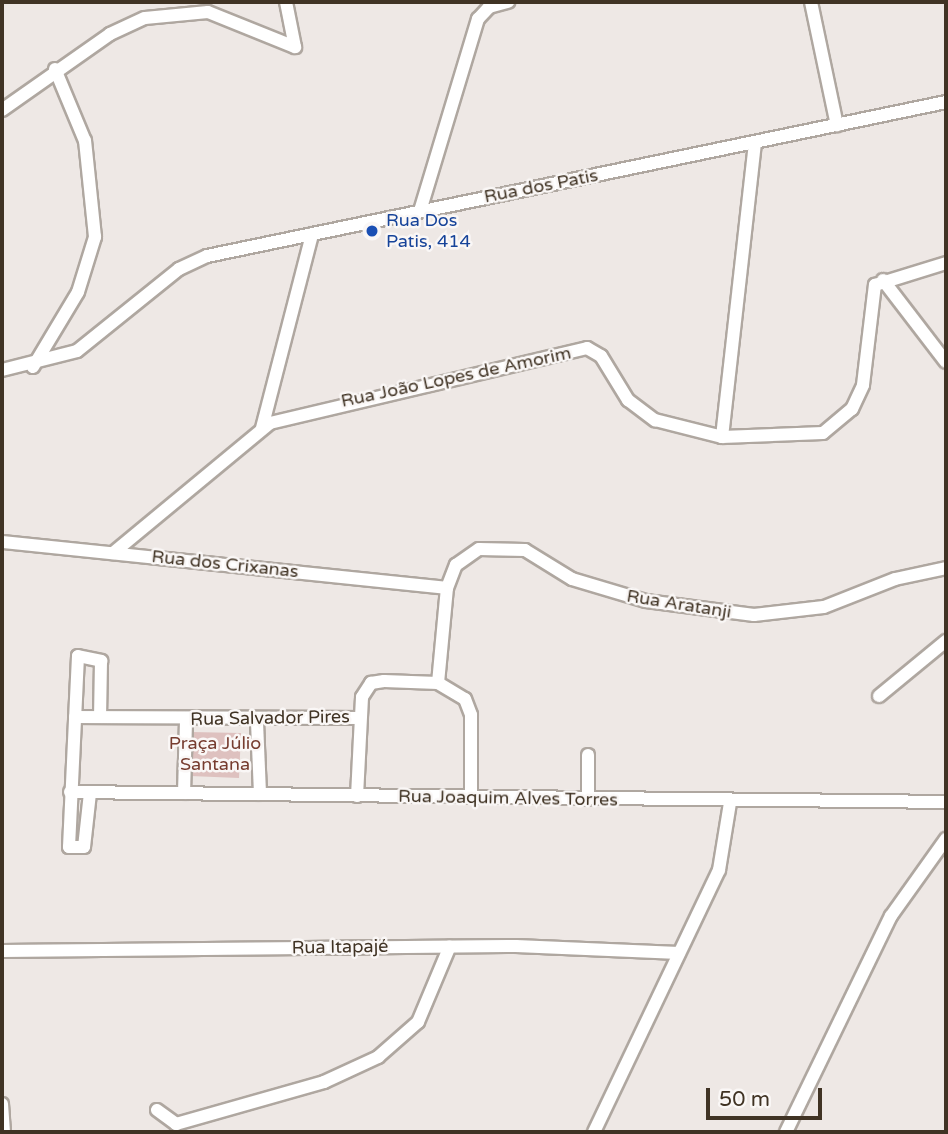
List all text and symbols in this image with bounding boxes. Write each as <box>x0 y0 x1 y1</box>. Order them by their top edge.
street label: Rua dos Patis <box>482 164 600 208</box>
place label: Rua Dos Patis, 414 <box>386 210 471 252</box>
marker: Rua Dos Patis, 414 <box>364 223 380 239</box>
street label: Rua João Lopes de Amorim <box>339 342 573 412</box>
street label: Rua dos Crixanas <box>151 546 299 582</box>
street label: Rua Aratanji <box>625 585 733 623</box>
street label: Rua Salvador Pires <box>190 706 350 730</box>
park label: Praça Júlio Santana <box>169 733 261 776</box>
street label: Rua Joaquim Alves Torres <box>398 785 618 811</box>
street label: Rua Itapajé <box>291 935 389 959</box>
scale bar <box>710 1074 825 1118</box>
text: 50 m <box>719 1087 770 1112</box>

